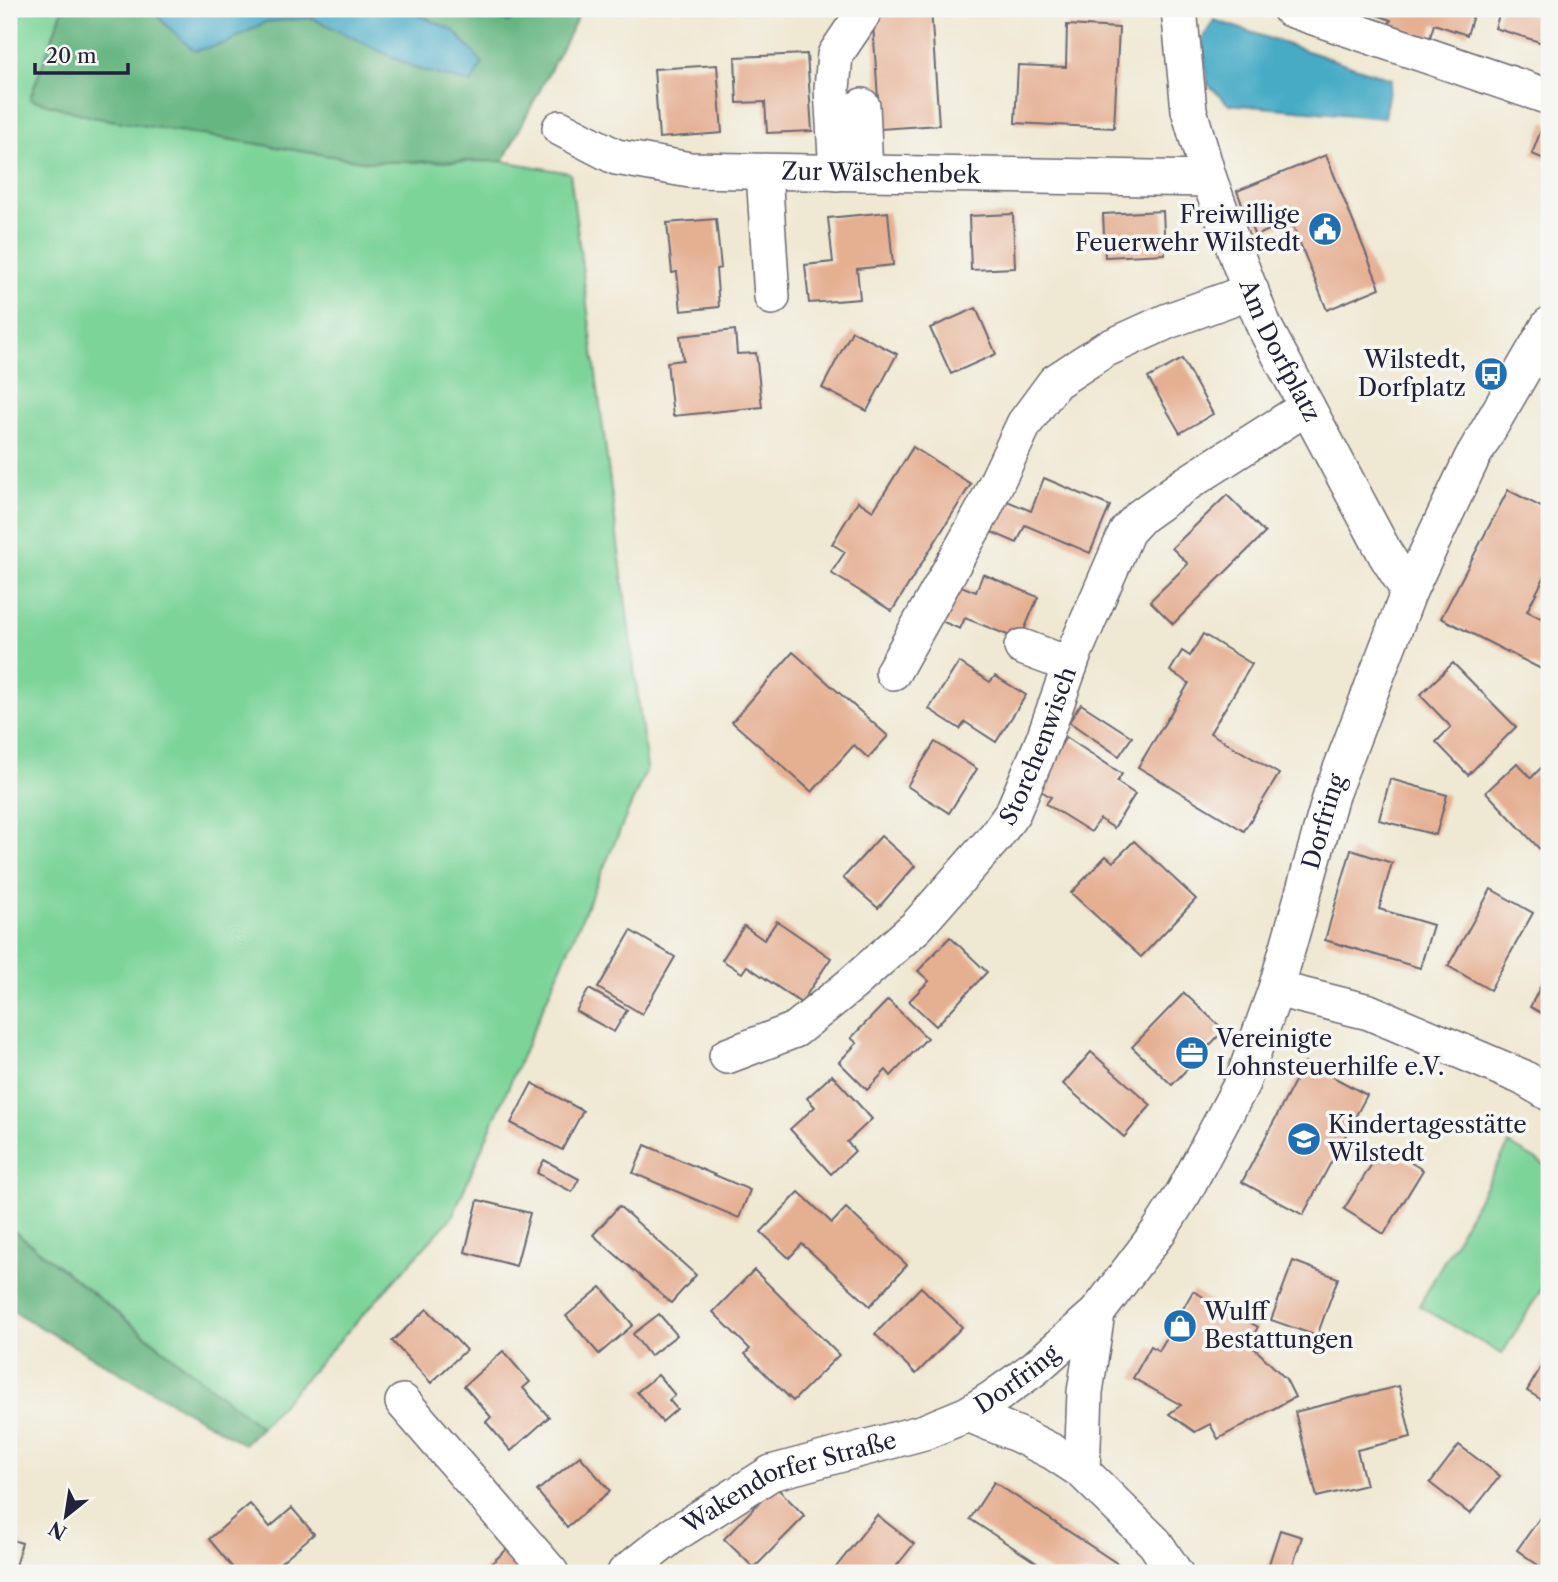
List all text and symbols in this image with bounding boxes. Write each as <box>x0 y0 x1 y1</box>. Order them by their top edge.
scale bar <box>35 32 128 76</box>
text: 20 m <box>46 43 97 68</box>
street label: Zur Wälschenbek <box>781 157 982 189</box>
place label: Freiwillige Feuerwehr Wilstedt <box>1075 200 1301 257</box>
public building icon: Freiwillige Feuerwehr Wilstedt <box>1306 210 1344 248</box>
street label: Am Dorfplatz <box>1233 274 1327 426</box>
place label: Wilstedt, Dorfplatz <box>1358 345 1466 402</box>
bus stop icon: Wilstedt, Dorfplatz <box>1472 355 1510 393</box>
street label: Storchenwisch <box>993 663 1082 831</box>
street label: Dorfring <box>1296 769 1352 872</box>
place label: Vereinigte Lohnsteuerhilfe e.V. <box>1215 1024 1444 1081</box>
office icon: Vereinigte Lohnsteuerhilfe e.V. <box>1173 1034 1211 1072</box>
place label: Kindertagesstätte Wilstedt <box>1327 1110 1527 1167</box>
school or university icon: Kindertagesstätte Wilstedt <box>1285 1120 1323 1158</box>
place label: Wulff Bestattungen <box>1203 1297 1353 1354</box>
shop icon: Wulff Bestattungen <box>1161 1307 1199 1345</box>
street label: Dorfring <box>969 1338 1065 1420</box>
street label: Wakendorfer Straße <box>676 1425 900 1540</box>
north arrow <box>32 1480 102 1550</box>
text: N <box>45 1516 71 1544</box>

